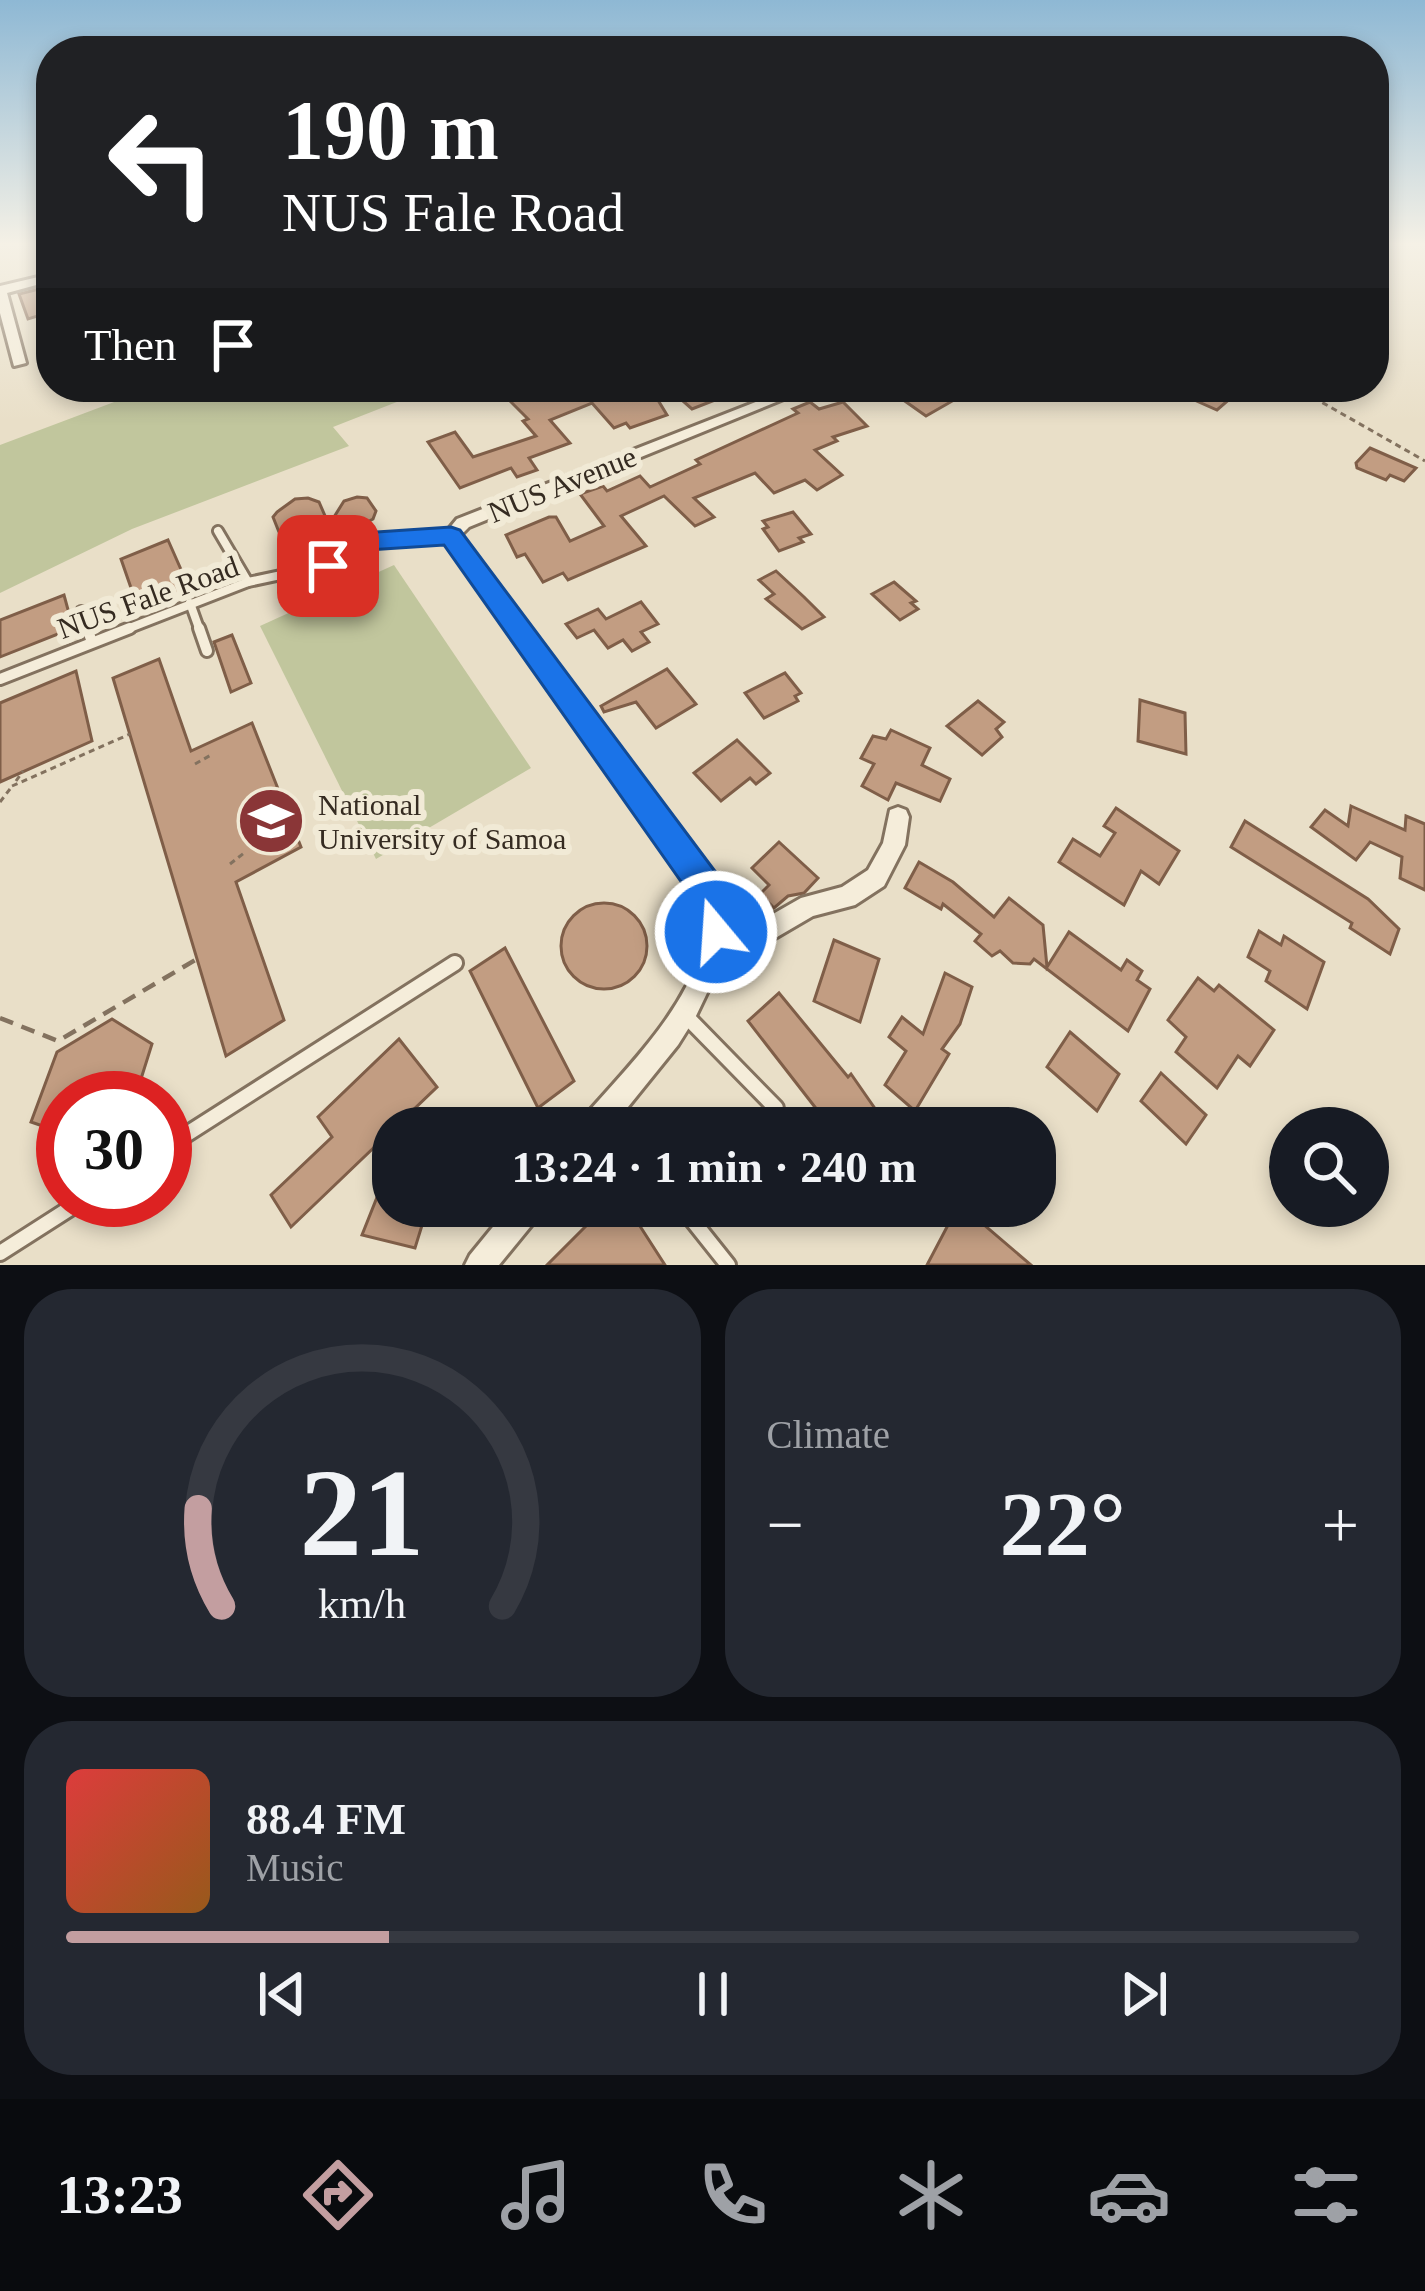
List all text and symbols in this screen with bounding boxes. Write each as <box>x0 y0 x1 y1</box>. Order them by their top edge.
icon: left <box>84 84 240 240</box>
text: 190 m <box>282 84 499 177</box>
text: NUS Fale Road <box>282 183 624 243</box>
icon: arrive <box>200 312 266 378</box>
text: Then <box>84 320 176 370</box>
street label: NUS Avenue <box>483 439 641 529</box>
pin <box>277 515 379 617</box>
icon: arrive <box>295 533 361 599</box>
street label: NUS Fale Road <box>53 549 243 645</box>
school or university icon: National University of Samoa <box>236 786 306 856</box>
place label: National University of Samoa <box>318 788 566 855</box>
position arrow <box>653 869 779 995</box>
speed limit sign: 30 <box>36 1071 192 1227</box>
map controls <box>1269 1107 1389 1227</box>
button: search <box>1269 1107 1389 1227</box>
text: 13:24 · 1 min · 240 m <box>512 1142 917 1192</box>
text: Climate <box>767 1413 890 1456</box>
text: 21 <box>300 1444 425 1582</box>
text: 22° <box>1000 1475 1126 1574</box>
text: − <box>767 1488 804 1561</box>
text: + <box>1322 1488 1359 1561</box>
text: km/h <box>318 1580 406 1627</box>
text: 88.4 FM <box>246 1794 406 1844</box>
text: Music <box>246 1846 344 1889</box>
icon: previous <box>249 1961 315 2027</box>
icon: pause <box>680 1961 746 2027</box>
icon: next <box>1111 1961 1177 2027</box>
icon: directions <box>296 2153 380 2237</box>
icon: music <box>494 2153 578 2237</box>
icon: phone <box>691 2153 775 2237</box>
icon: climate <box>889 2153 973 2237</box>
icon: car <box>1087 2153 1171 2237</box>
icon: filters <box>1284 2153 1368 2237</box>
text: 13:23 <box>57 2165 183 2225</box>

